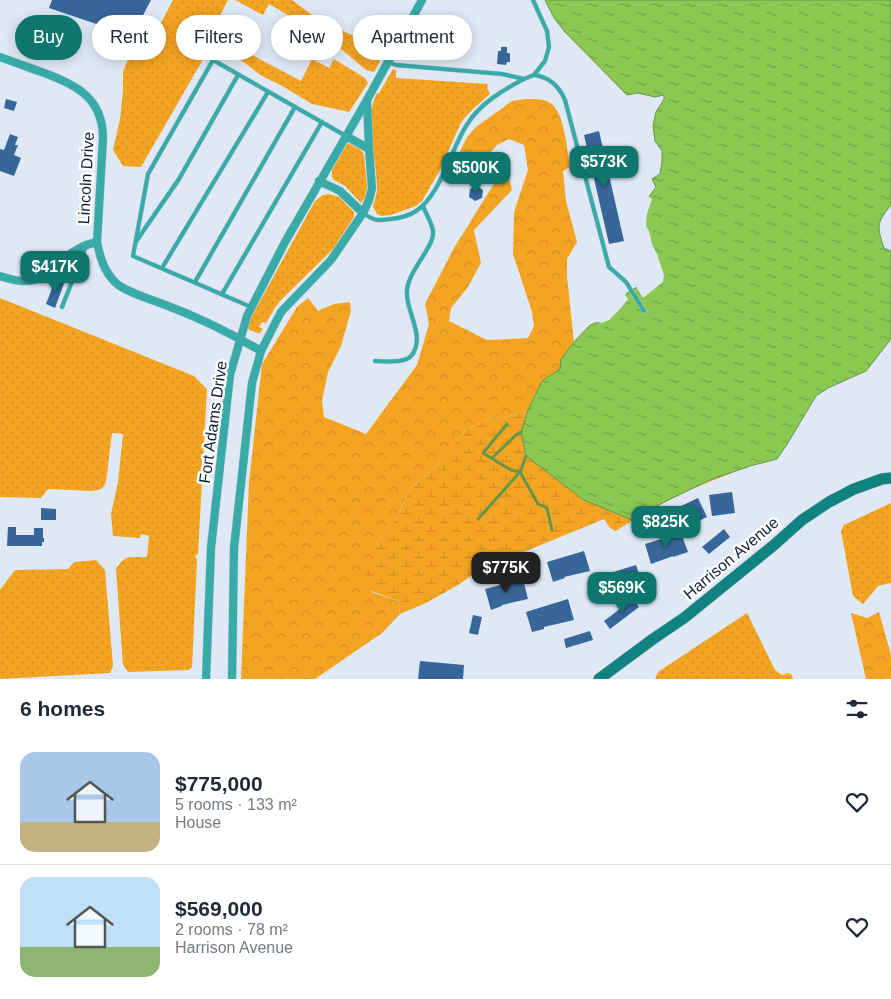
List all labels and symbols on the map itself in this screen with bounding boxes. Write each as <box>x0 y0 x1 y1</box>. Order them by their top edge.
street label: Lincoln Drive <box>75 131 97 225</box>
pin: $573K <box>569 146 639 188</box>
pin: $500K <box>441 152 511 194</box>
pin: $417K <box>20 250 90 293</box>
street label: Fort Adams Drive <box>196 360 230 484</box>
pin: $825K <box>631 506 701 548</box>
street label: Harrison Avenue <box>680 513 782 602</box>
pin: $775K <box>471 552 541 594</box>
pin: $569K <box>587 572 657 614</box>

